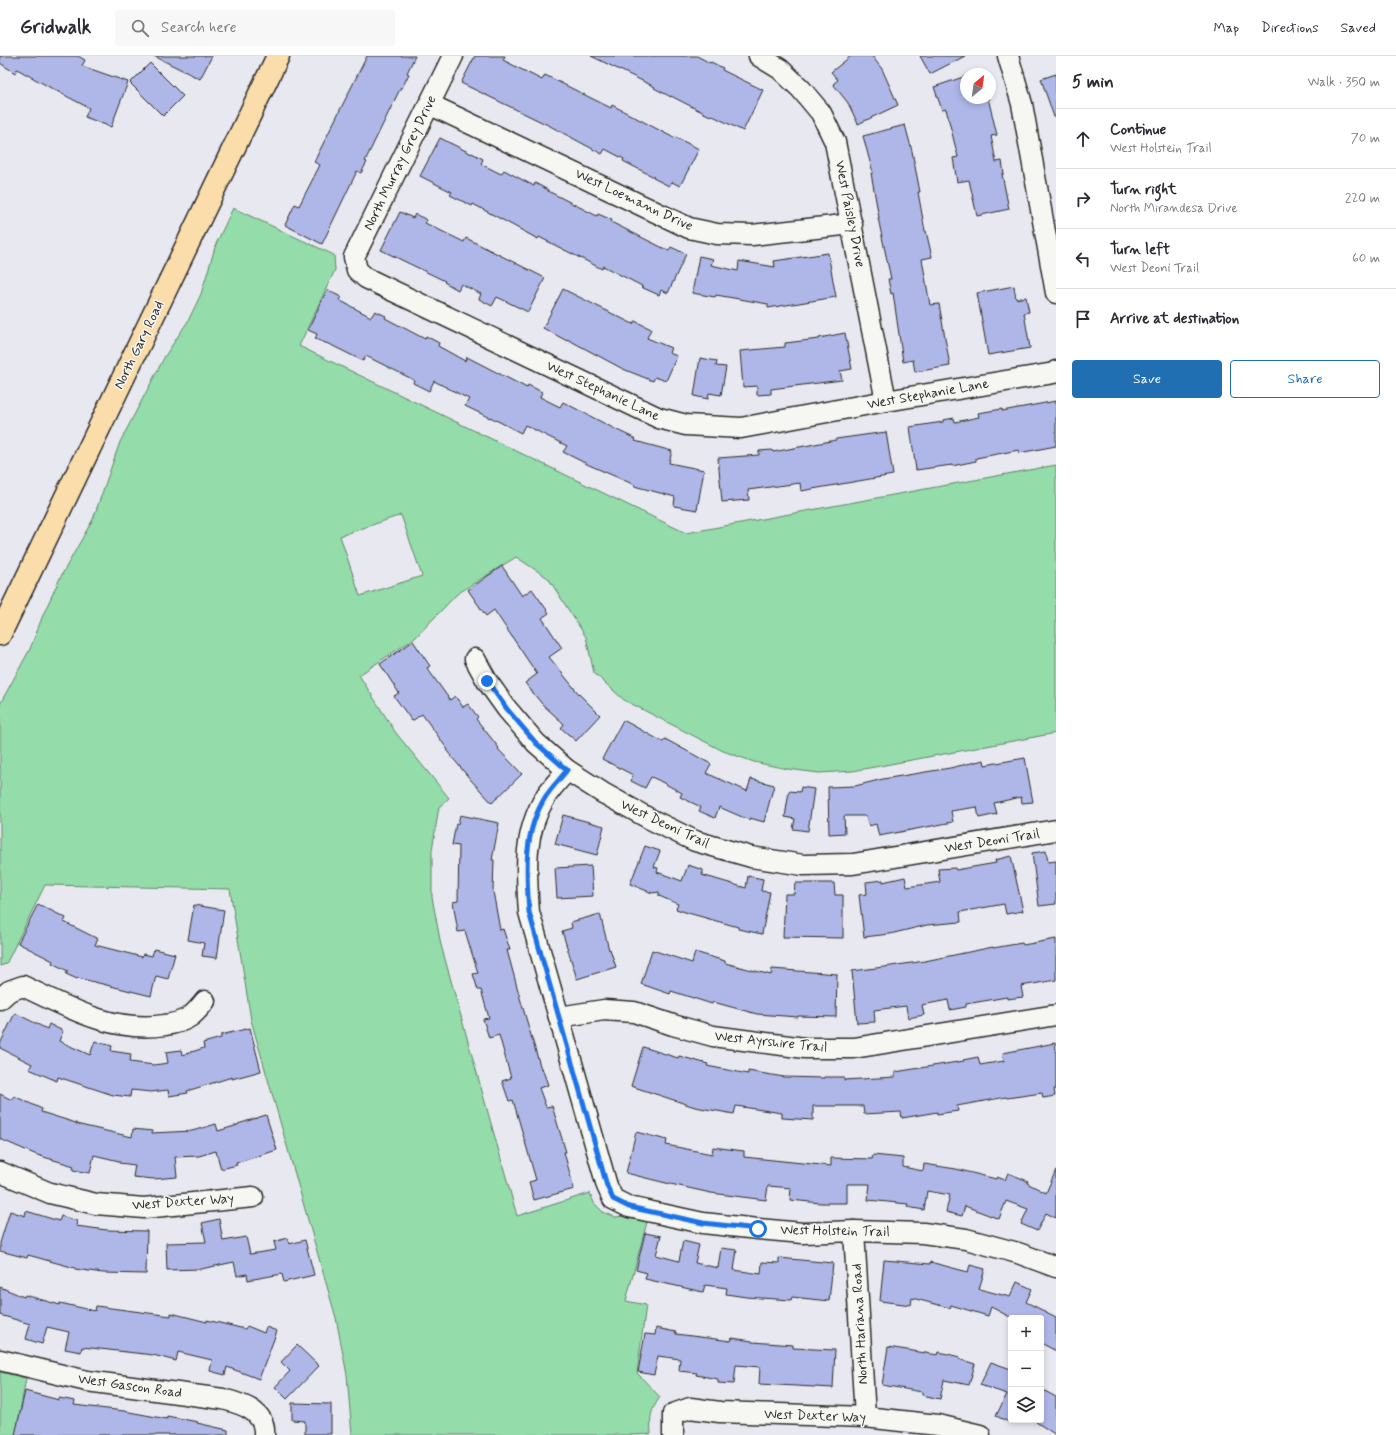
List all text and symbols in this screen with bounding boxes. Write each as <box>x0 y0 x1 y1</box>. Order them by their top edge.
search box <box>115 10 395 46</box>
text: Gridwalk <box>20 15 91 40</box>
icon: search <box>129 17 151 39</box>
text: Search here <box>161 18 237 38</box>
text: Map <box>1213 19 1239 37</box>
text: Directions <box>1261 19 1319 37</box>
text: Saved <box>1341 19 1376 37</box>
north arrow <box>960 68 996 104</box>
text: 5 min <box>1072 71 1114 93</box>
text: Walk · 350 m <box>1307 74 1380 91</box>
street label: North Murray Grey Drive <box>359 92 441 234</box>
text: Continue <box>1110 120 1166 140</box>
icon: ahead <box>1072 128 1094 150</box>
text: 70 m <box>1351 130 1380 147</box>
text: West Holstein Trail <box>1110 140 1212 157</box>
street label: West Paisley Drive <box>831 159 869 269</box>
street label: West Loemann Drive <box>572 165 696 235</box>
text: Turn right <box>1110 180 1177 200</box>
icon: right <box>1072 188 1094 210</box>
text: 220 m <box>1345 190 1380 207</box>
text: North Mirandesa Drive <box>1110 200 1238 217</box>
text: Turn left <box>1110 240 1170 260</box>
icon: left <box>1072 248 1094 270</box>
text: 60 m <box>1352 250 1380 267</box>
text: West Deoni Trail <box>1110 260 1199 277</box>
street label: North Gary Road <box>110 298 168 392</box>
icon: arrive <box>1072 308 1094 330</box>
text: Arrive at destination <box>1110 309 1239 329</box>
street label: West Stephanie Lane <box>543 357 663 425</box>
button: Save <box>1072 360 1222 398</box>
button: Share <box>1230 360 1380 398</box>
street label: West Stephanie Lane <box>866 374 991 414</box>
route end <box>478 672 496 690</box>
street label: West Deoni Trail <box>618 796 712 852</box>
street label: West Deoni Trail <box>943 825 1041 857</box>
street label: West Ayrshire Trail <box>714 1027 828 1057</box>
street label: West Dexter Way <box>132 1189 234 1215</box>
route start <box>749 1220 767 1238</box>
street label: West Holstein Trail <box>780 1221 890 1241</box>
street label: North Hariana Road <box>848 1263 872 1385</box>
map controls <box>1008 1315 1044 1423</box>
button: + <box>1008 1315 1044 1351</box>
button: − <box>1008 1351 1044 1387</box>
street label: West Gascon Road <box>77 1370 183 1402</box>
button: layers <box>1008 1387 1044 1423</box>
street label: West Dexter Way <box>764 1405 866 1427</box>

